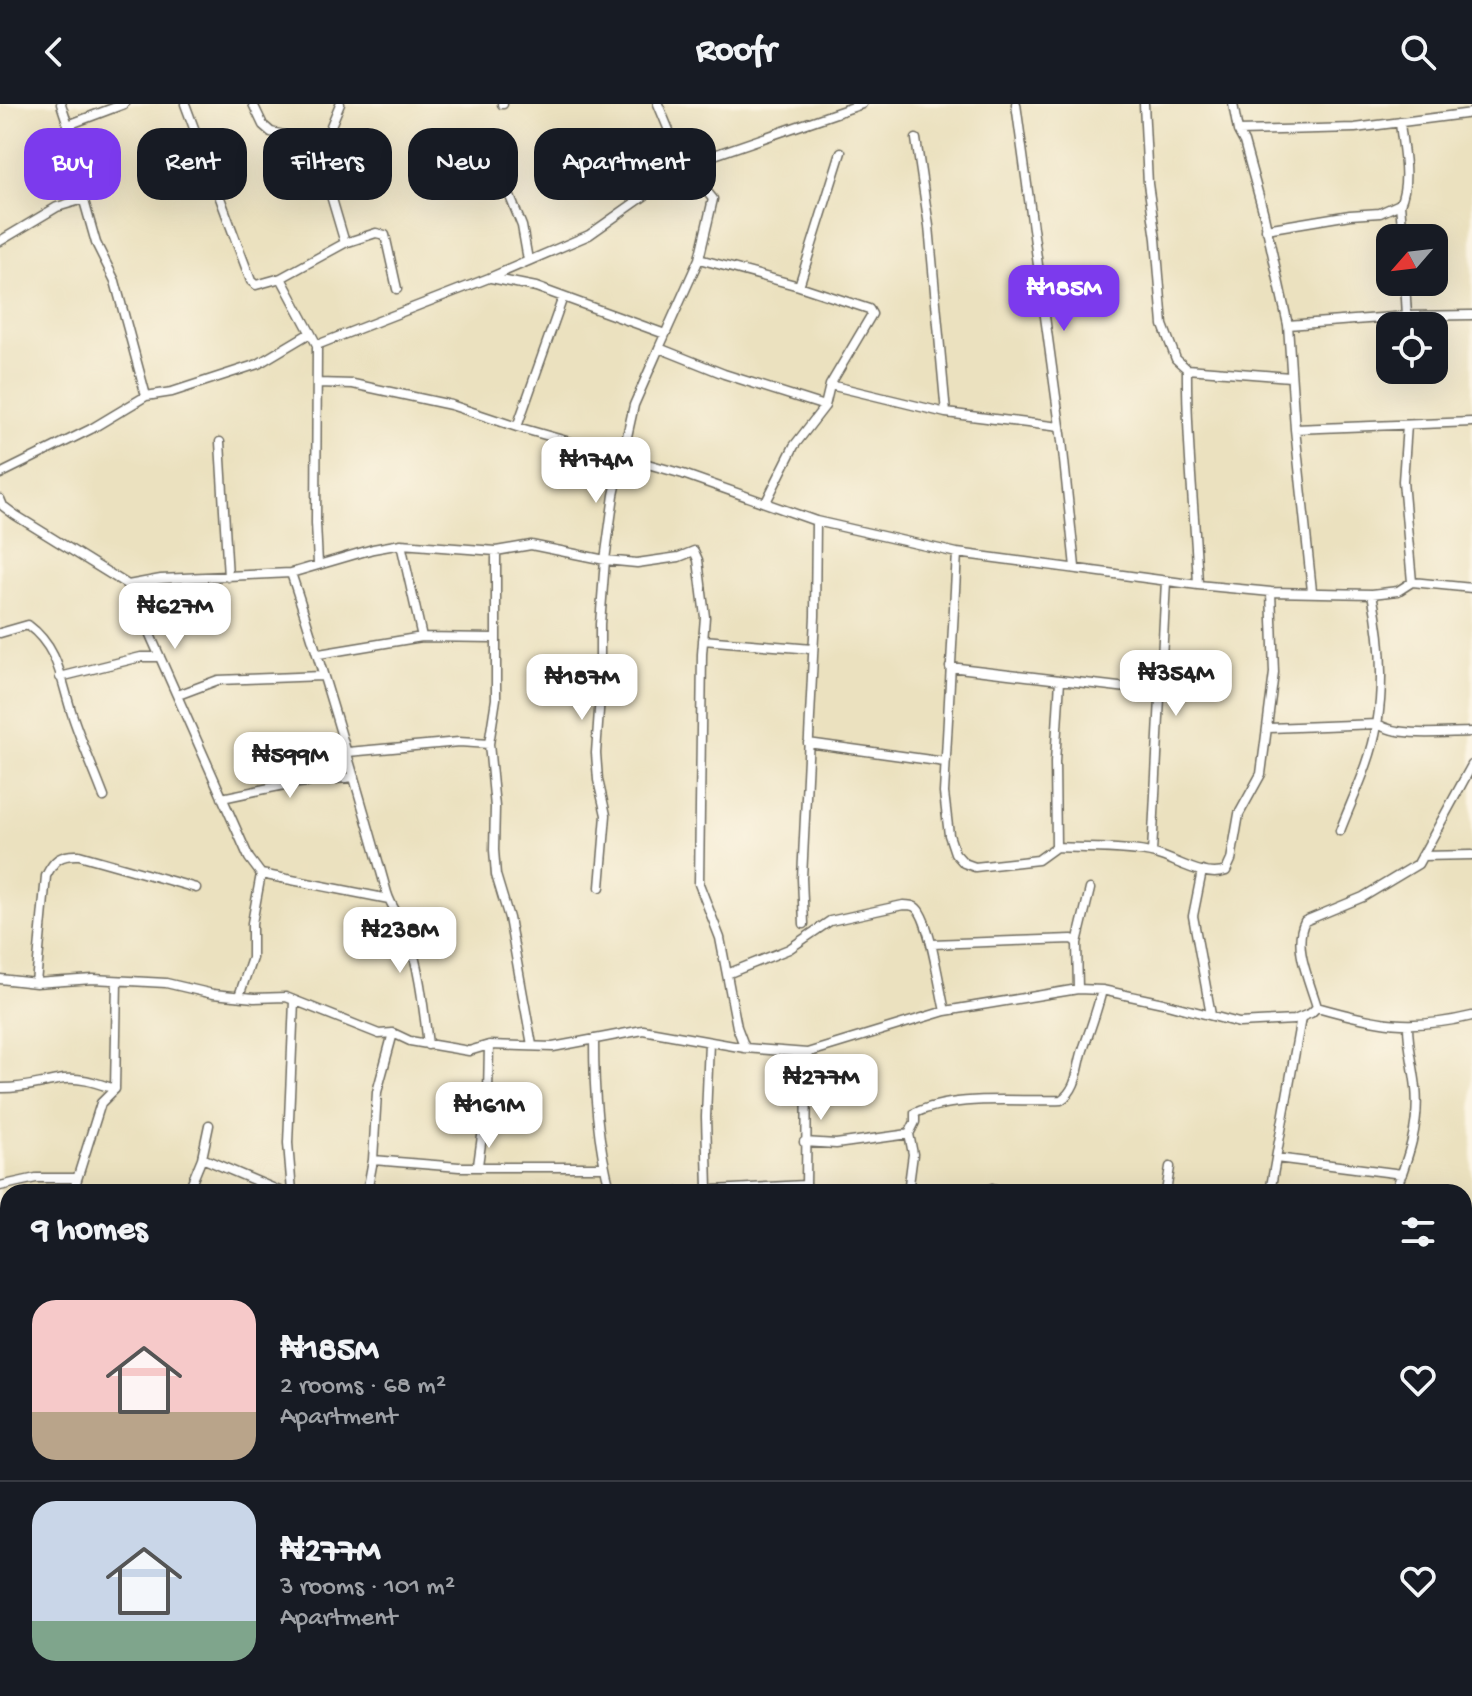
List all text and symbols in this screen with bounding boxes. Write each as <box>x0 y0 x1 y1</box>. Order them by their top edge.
icon: back <box>32 30 76 74</box>
icon: search <box>1396 30 1440 74</box>
text: Roofr <box>696 31 776 74</box>
chip: Buy <box>24 128 121 200</box>
chip: Rent <box>137 128 247 200</box>
chip: Filters <box>263 128 392 200</box>
chip: New <box>408 128 518 200</box>
chip: Apartment <box>534 128 716 200</box>
north arrow <box>1376 224 1448 296</box>
map controls <box>1376 224 1448 384</box>
pin: ₦185M <box>1008 265 1120 333</box>
text: ₦185M <box>1026 275 1102 306</box>
button: locate <box>1376 312 1448 384</box>
pin: ₦174M <box>540 437 652 505</box>
text: ₦174M <box>559 447 633 478</box>
pin: ₦627M <box>119 583 231 651</box>
text: ₦627M <box>137 593 213 624</box>
pin: ₦354M <box>1120 650 1232 718</box>
pin: ₦187M <box>526 654 638 722</box>
text: ₦354M <box>1138 660 1214 691</box>
text: ₦187M <box>544 664 620 695</box>
pin: ₦599M <box>234 732 346 800</box>
text: ₦599M <box>252 742 328 773</box>
pin: ₦238M <box>344 907 456 975</box>
text: ₦238M <box>361 917 439 948</box>
pin: ₦277M <box>765 1054 877 1122</box>
text: ₦277M <box>783 1064 859 1095</box>
pin: ₦161M <box>433 1082 545 1150</box>
text: ₦161M <box>454 1092 525 1123</box>
icon: filters <box>1396 1210 1440 1254</box>
text: 9 homes <box>32 1212 147 1252</box>
icon: home <box>96 1332 192 1428</box>
text: ₦185M <box>280 1332 378 1372</box>
icon: heart <box>1396 1358 1440 1402</box>
text: 2 rooms · 68 m² <box>280 1372 446 1403</box>
text: Apartment <box>280 1403 397 1434</box>
icon: home <box>96 1533 192 1629</box>
text: ₦277M <box>280 1533 380 1573</box>
icon: heart <box>1396 1559 1440 1603</box>
text: 3 rooms · 101 m² <box>280 1573 455 1604</box>
text: Apartment <box>280 1604 397 1635</box>

